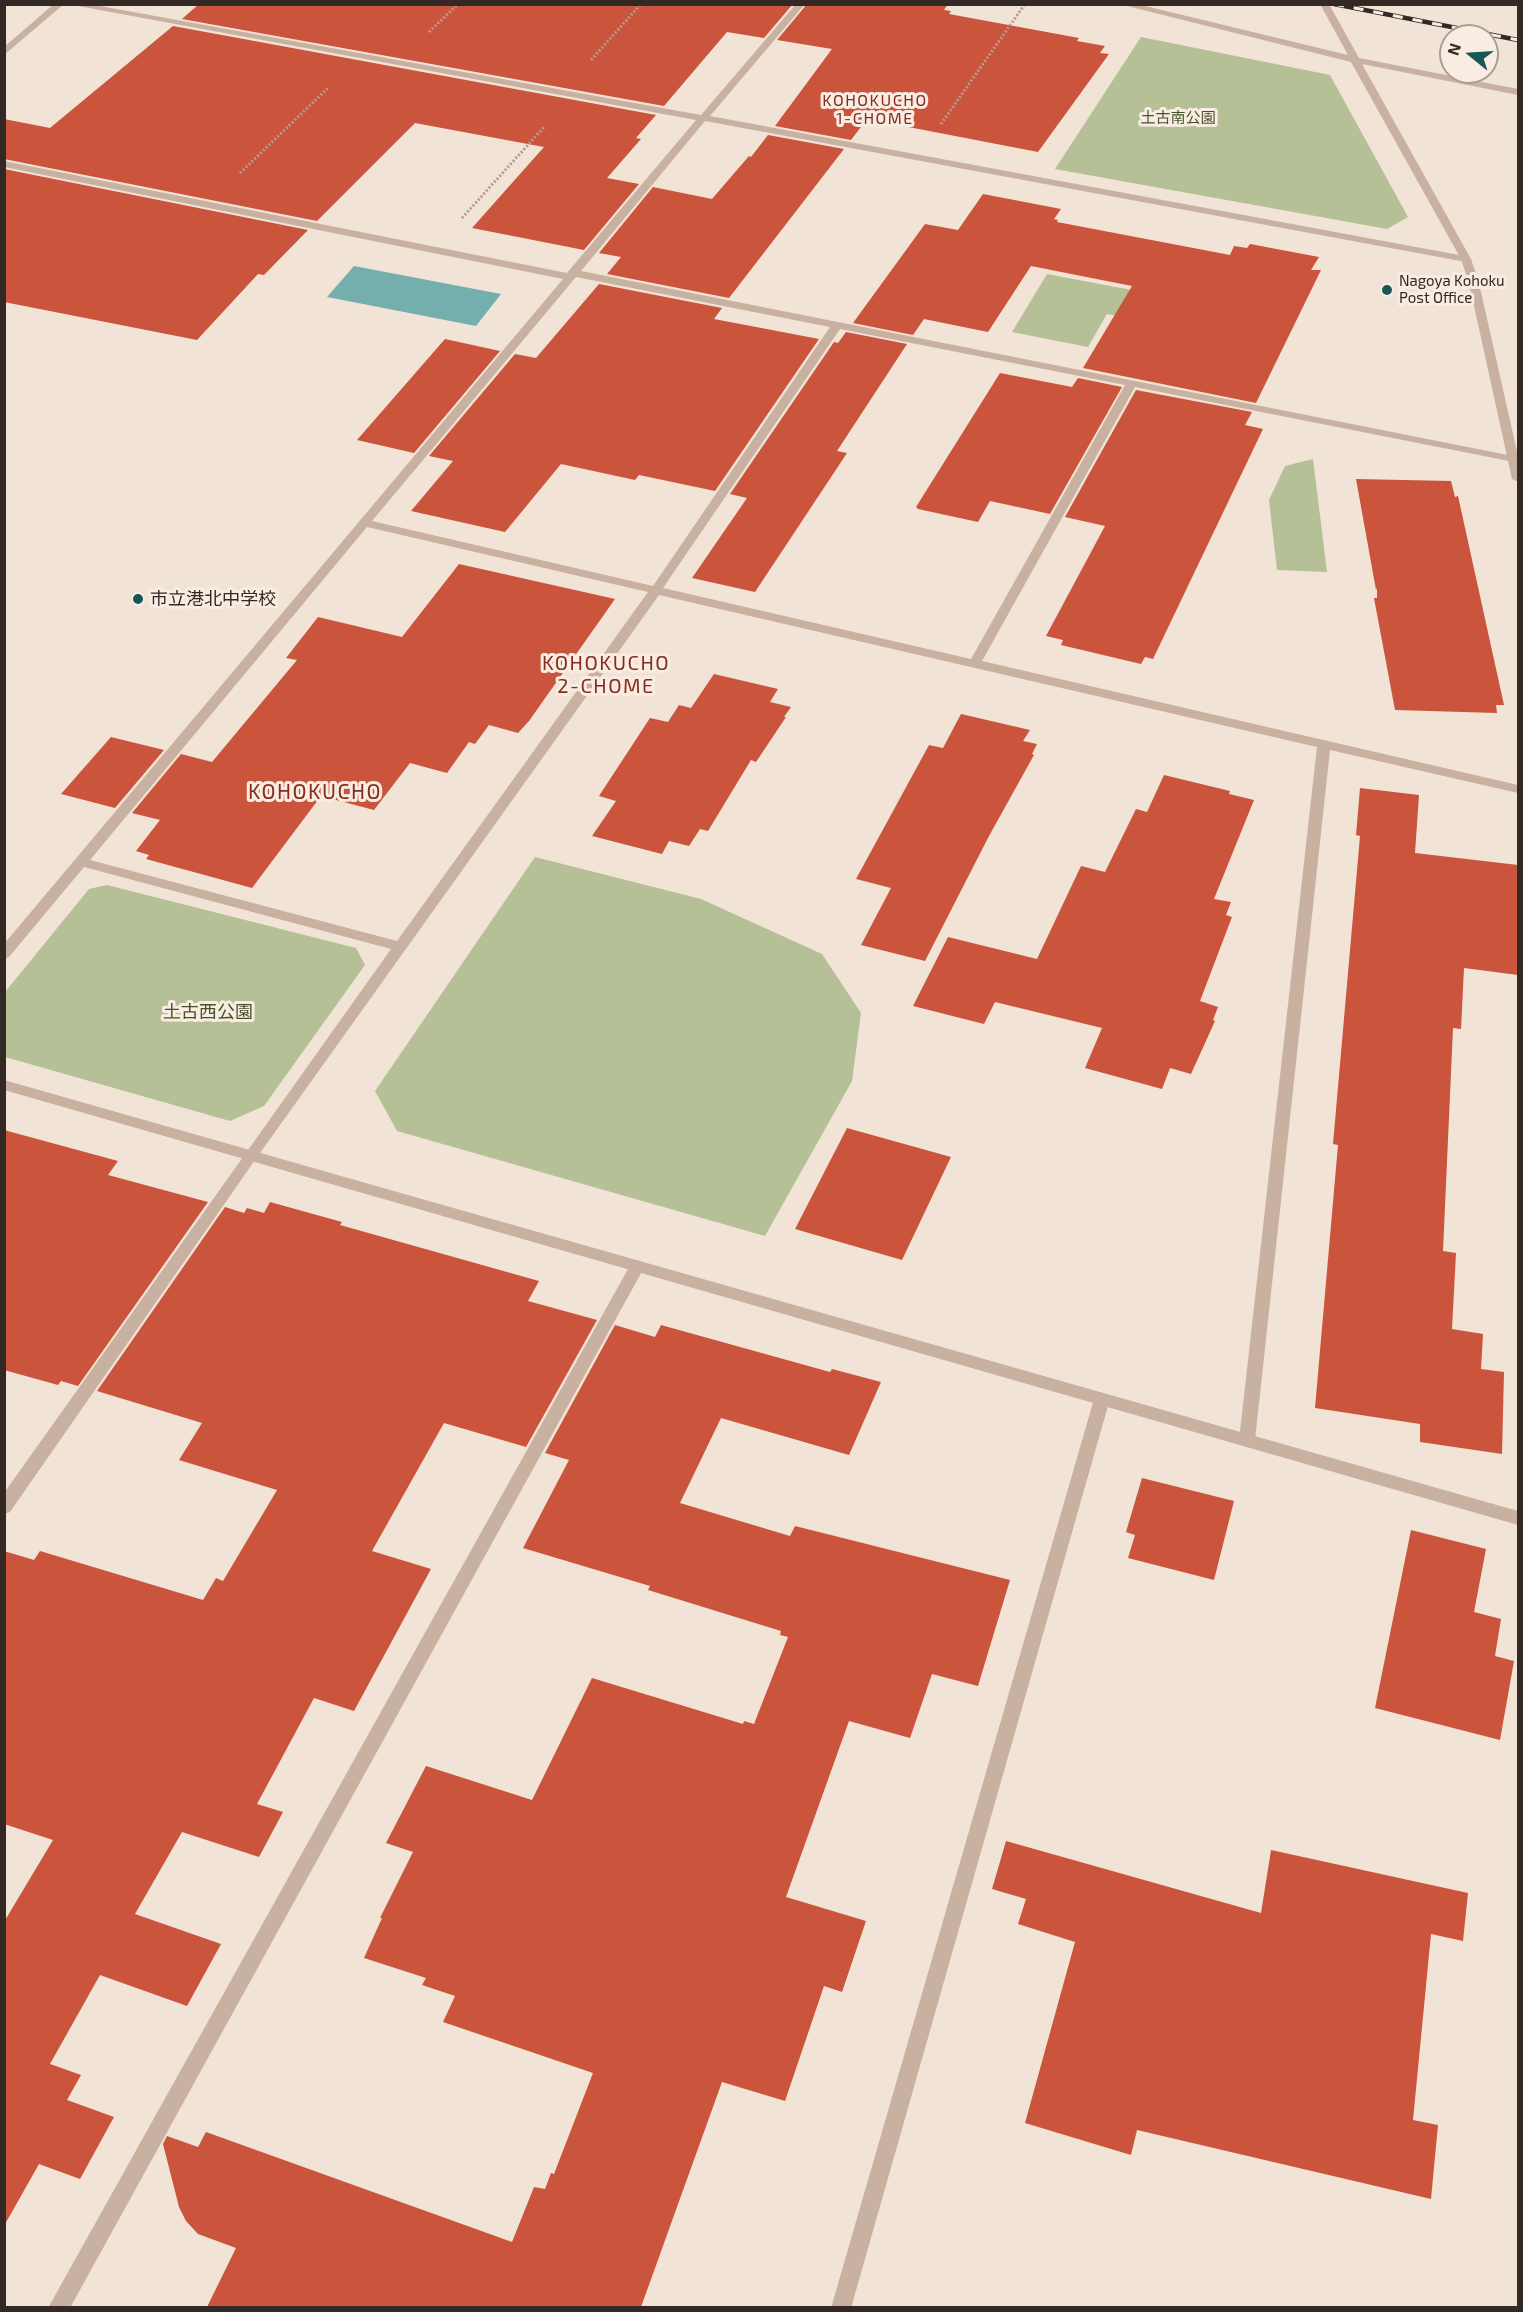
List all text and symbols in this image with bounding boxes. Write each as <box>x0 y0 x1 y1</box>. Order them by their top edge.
north arrow <box>1439 24 1499 84</box>
text: N <box>1442 40 1464 57</box>
district label: KOHOKUCHO 1-CHOME <box>822 91 928 129</box>
park label: 土古南公園 <box>1141 109 1215 127</box>
place label: Nagoya Kohoku Post Office <box>1399 272 1505 307</box>
marker: Nagoya Kohoku Post Office <box>1380 283 1394 297</box>
place label: 市立港北中学校 <box>150 588 276 610</box>
marker: 市立港北中学校 <box>131 592 145 606</box>
district label: KOHOKUCHO 2-CHOME <box>542 651 670 698</box>
district label: KOHOKUCHO <box>248 779 382 805</box>
park label: 土古西公園 <box>163 1001 253 1023</box>

